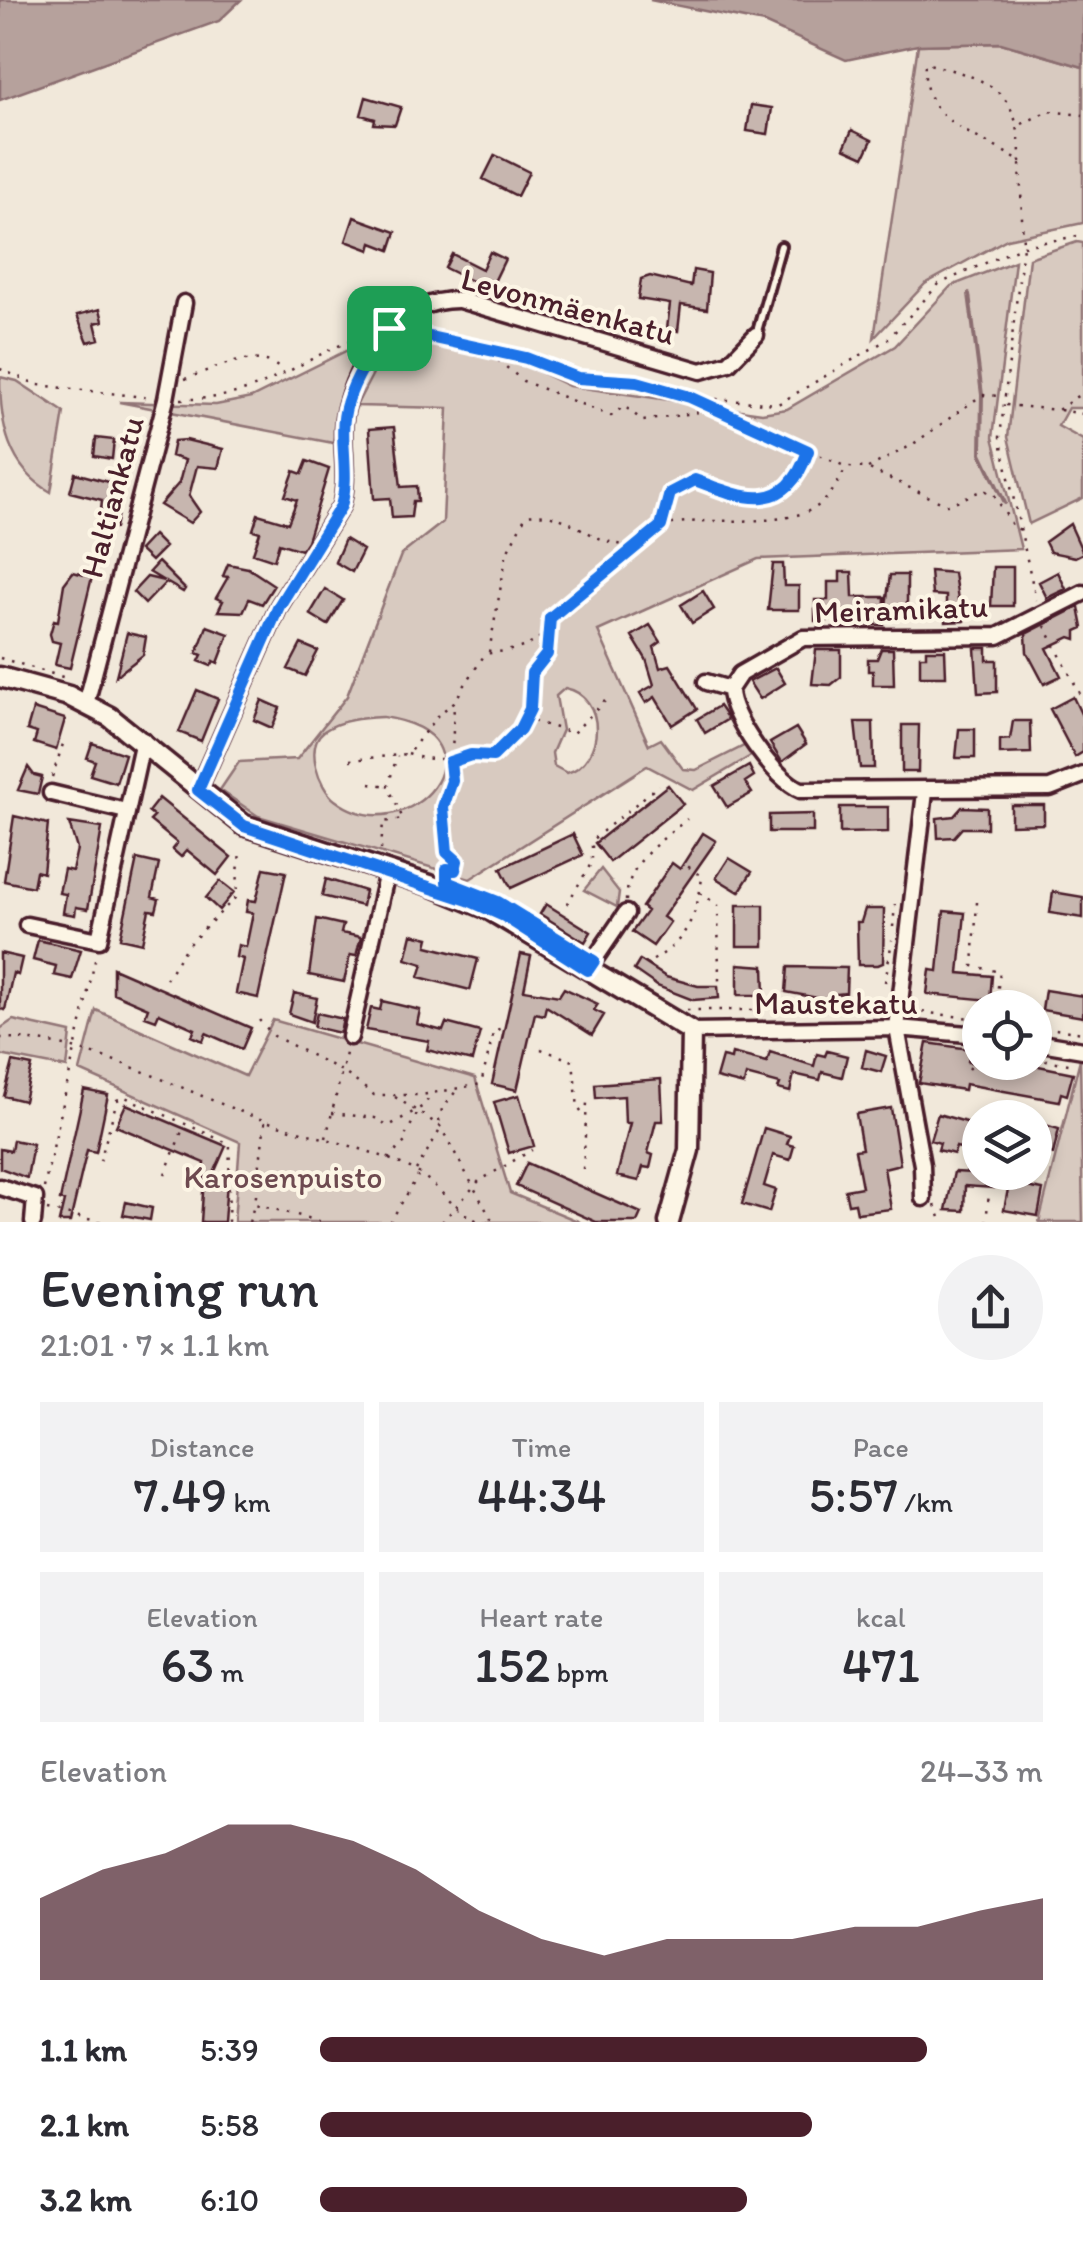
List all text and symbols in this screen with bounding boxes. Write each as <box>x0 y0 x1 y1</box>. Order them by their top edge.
street label: Levonmäenkatu <box>457 259 679 353</box>
pin <box>347 286 432 371</box>
icon: arrive <box>362 301 417 356</box>
street label: Haltiankatu <box>72 412 152 582</box>
street label: Meiramikatu <box>813 587 989 631</box>
street label: Maustekatu <box>754 984 918 1022</box>
map controls <box>962 990 1052 1190</box>
button: locate <box>962 990 1052 1080</box>
button: layers <box>962 1100 1052 1190</box>
park label: Karosenpuisto <box>183 1158 383 1196</box>
text: Evening run <box>40 1255 319 1321</box>
button: share <box>938 1255 1043 1360</box>
text: 21:01 · 7 × 1.1 km <box>40 1326 269 1364</box>
text: Distance <box>150 1430 255 1464</box>
text: Time <box>512 1430 571 1464</box>
text: Pace <box>853 1430 909 1464</box>
text: 7.49 <box>134 1464 227 1525</box>
text: 44:34 <box>477 1464 606 1525</box>
text: 5:57 <box>808 1464 898 1525</box>
text: km <box>227 1485 270 1519</box>
text: /km <box>898 1485 953 1519</box>
text: Elevation <box>147 1600 258 1634</box>
text: Heart rate <box>480 1600 603 1634</box>
text: kcal <box>856 1600 906 1634</box>
text: 63 <box>160 1634 214 1695</box>
text: 152 <box>474 1634 550 1695</box>
text: 471 <box>842 1634 920 1695</box>
text: m <box>214 1655 244 1689</box>
text: bpm <box>550 1655 608 1689</box>
text: Elevation <box>40 1752 167 1790</box>
text: 24–33 m <box>920 1752 1043 1790</box>
text: 1.1 km <box>40 2031 127 2069</box>
text: 5:39 <box>200 2031 259 2069</box>
text: 2.1 km <box>40 2106 129 2144</box>
text: 5:58 <box>200 2106 259 2144</box>
text: 3.2 km <box>40 2181 132 2219</box>
text: 6:10 <box>200 2181 259 2219</box>

